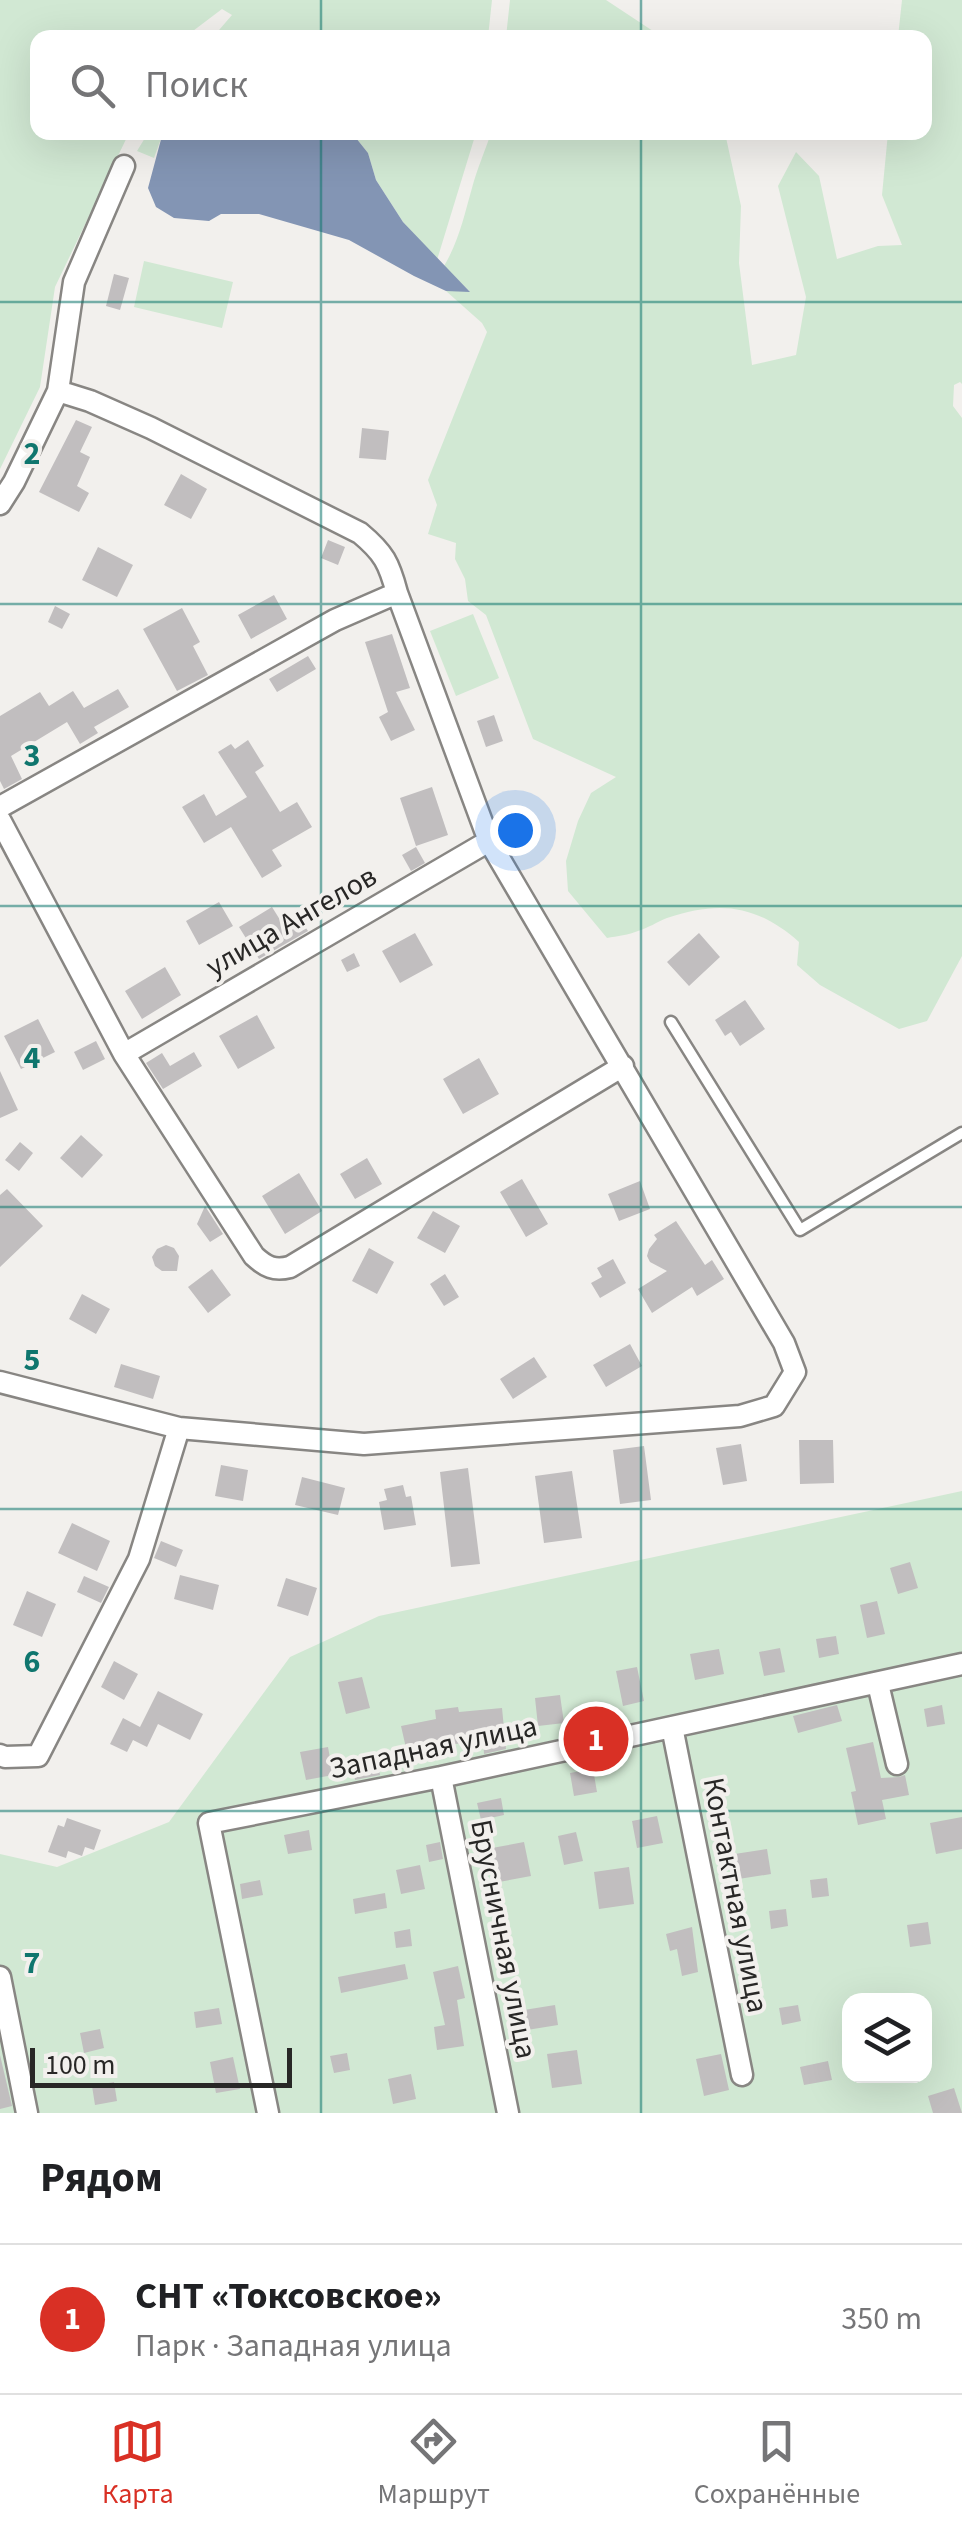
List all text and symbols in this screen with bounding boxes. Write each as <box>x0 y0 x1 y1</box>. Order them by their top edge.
search box <box>30 30 932 140</box>
icon: search <box>65 58 120 113</box>
text: Поиск <box>145 58 248 112</box>
text: 2 <box>24 431 40 477</box>
text: 3 <box>24 733 40 779</box>
your location <box>490 805 541 856</box>
street label: улица Ангелов <box>198 855 385 988</box>
text: 4 <box>24 1035 41 1081</box>
text: 5 <box>24 1337 40 1383</box>
text: 6 <box>24 1639 40 1685</box>
pin: 1 <box>564 1702 628 1776</box>
street label: Западная улица <box>325 1704 541 1790</box>
street label: Контактная улица <box>692 1774 779 2016</box>
street label: Брусничная улица <box>459 1816 548 2062</box>
text: 7 <box>24 1940 40 1986</box>
map controls <box>842 1993 932 2083</box>
button: layers <box>842 1993 932 2083</box>
scale bar <box>30 2043 292 2088</box>
text: 100 m <box>45 2045 116 2085</box>
text: Рядом <box>40 2148 163 2208</box>
text: СНТ «Токсовское» <box>135 2269 442 2323</box>
text: 1 <box>64 2296 81 2342</box>
text: 350 m <box>841 2296 922 2342</box>
text: Парк · Западная улица <box>135 2323 452 2369</box>
tab: Карта <box>102 2414 174 2514</box>
tab: Маршрут <box>378 2414 490 2514</box>
tab: Сохранённые <box>694 2414 860 2514</box>

